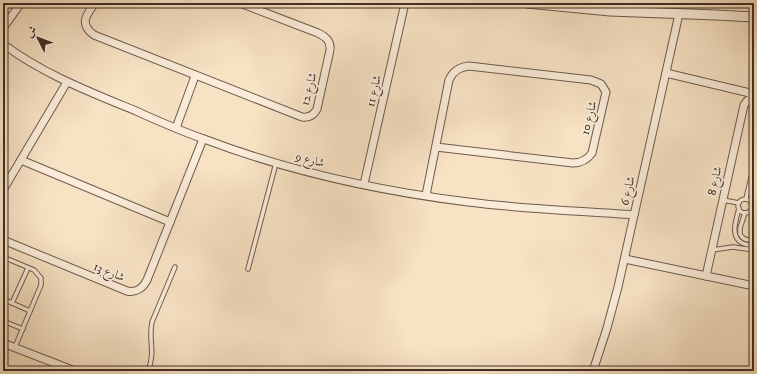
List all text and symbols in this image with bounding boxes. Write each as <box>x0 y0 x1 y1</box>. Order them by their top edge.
north arrow <box>18 18 58 58</box>
text: ش <box>22 23 40 41</box>
street label: شارع 12 <box>297 71 324 108</box>
street label: شارع 11 <box>363 73 388 109</box>
street label: شارع 10 <box>578 99 603 137</box>
street label: شارع 9 <box>292 149 326 174</box>
street label: شارع 8 <box>704 165 729 198</box>
street label: شارع 6 <box>617 175 642 208</box>
street label: شارع 13 <box>90 259 127 288</box>

